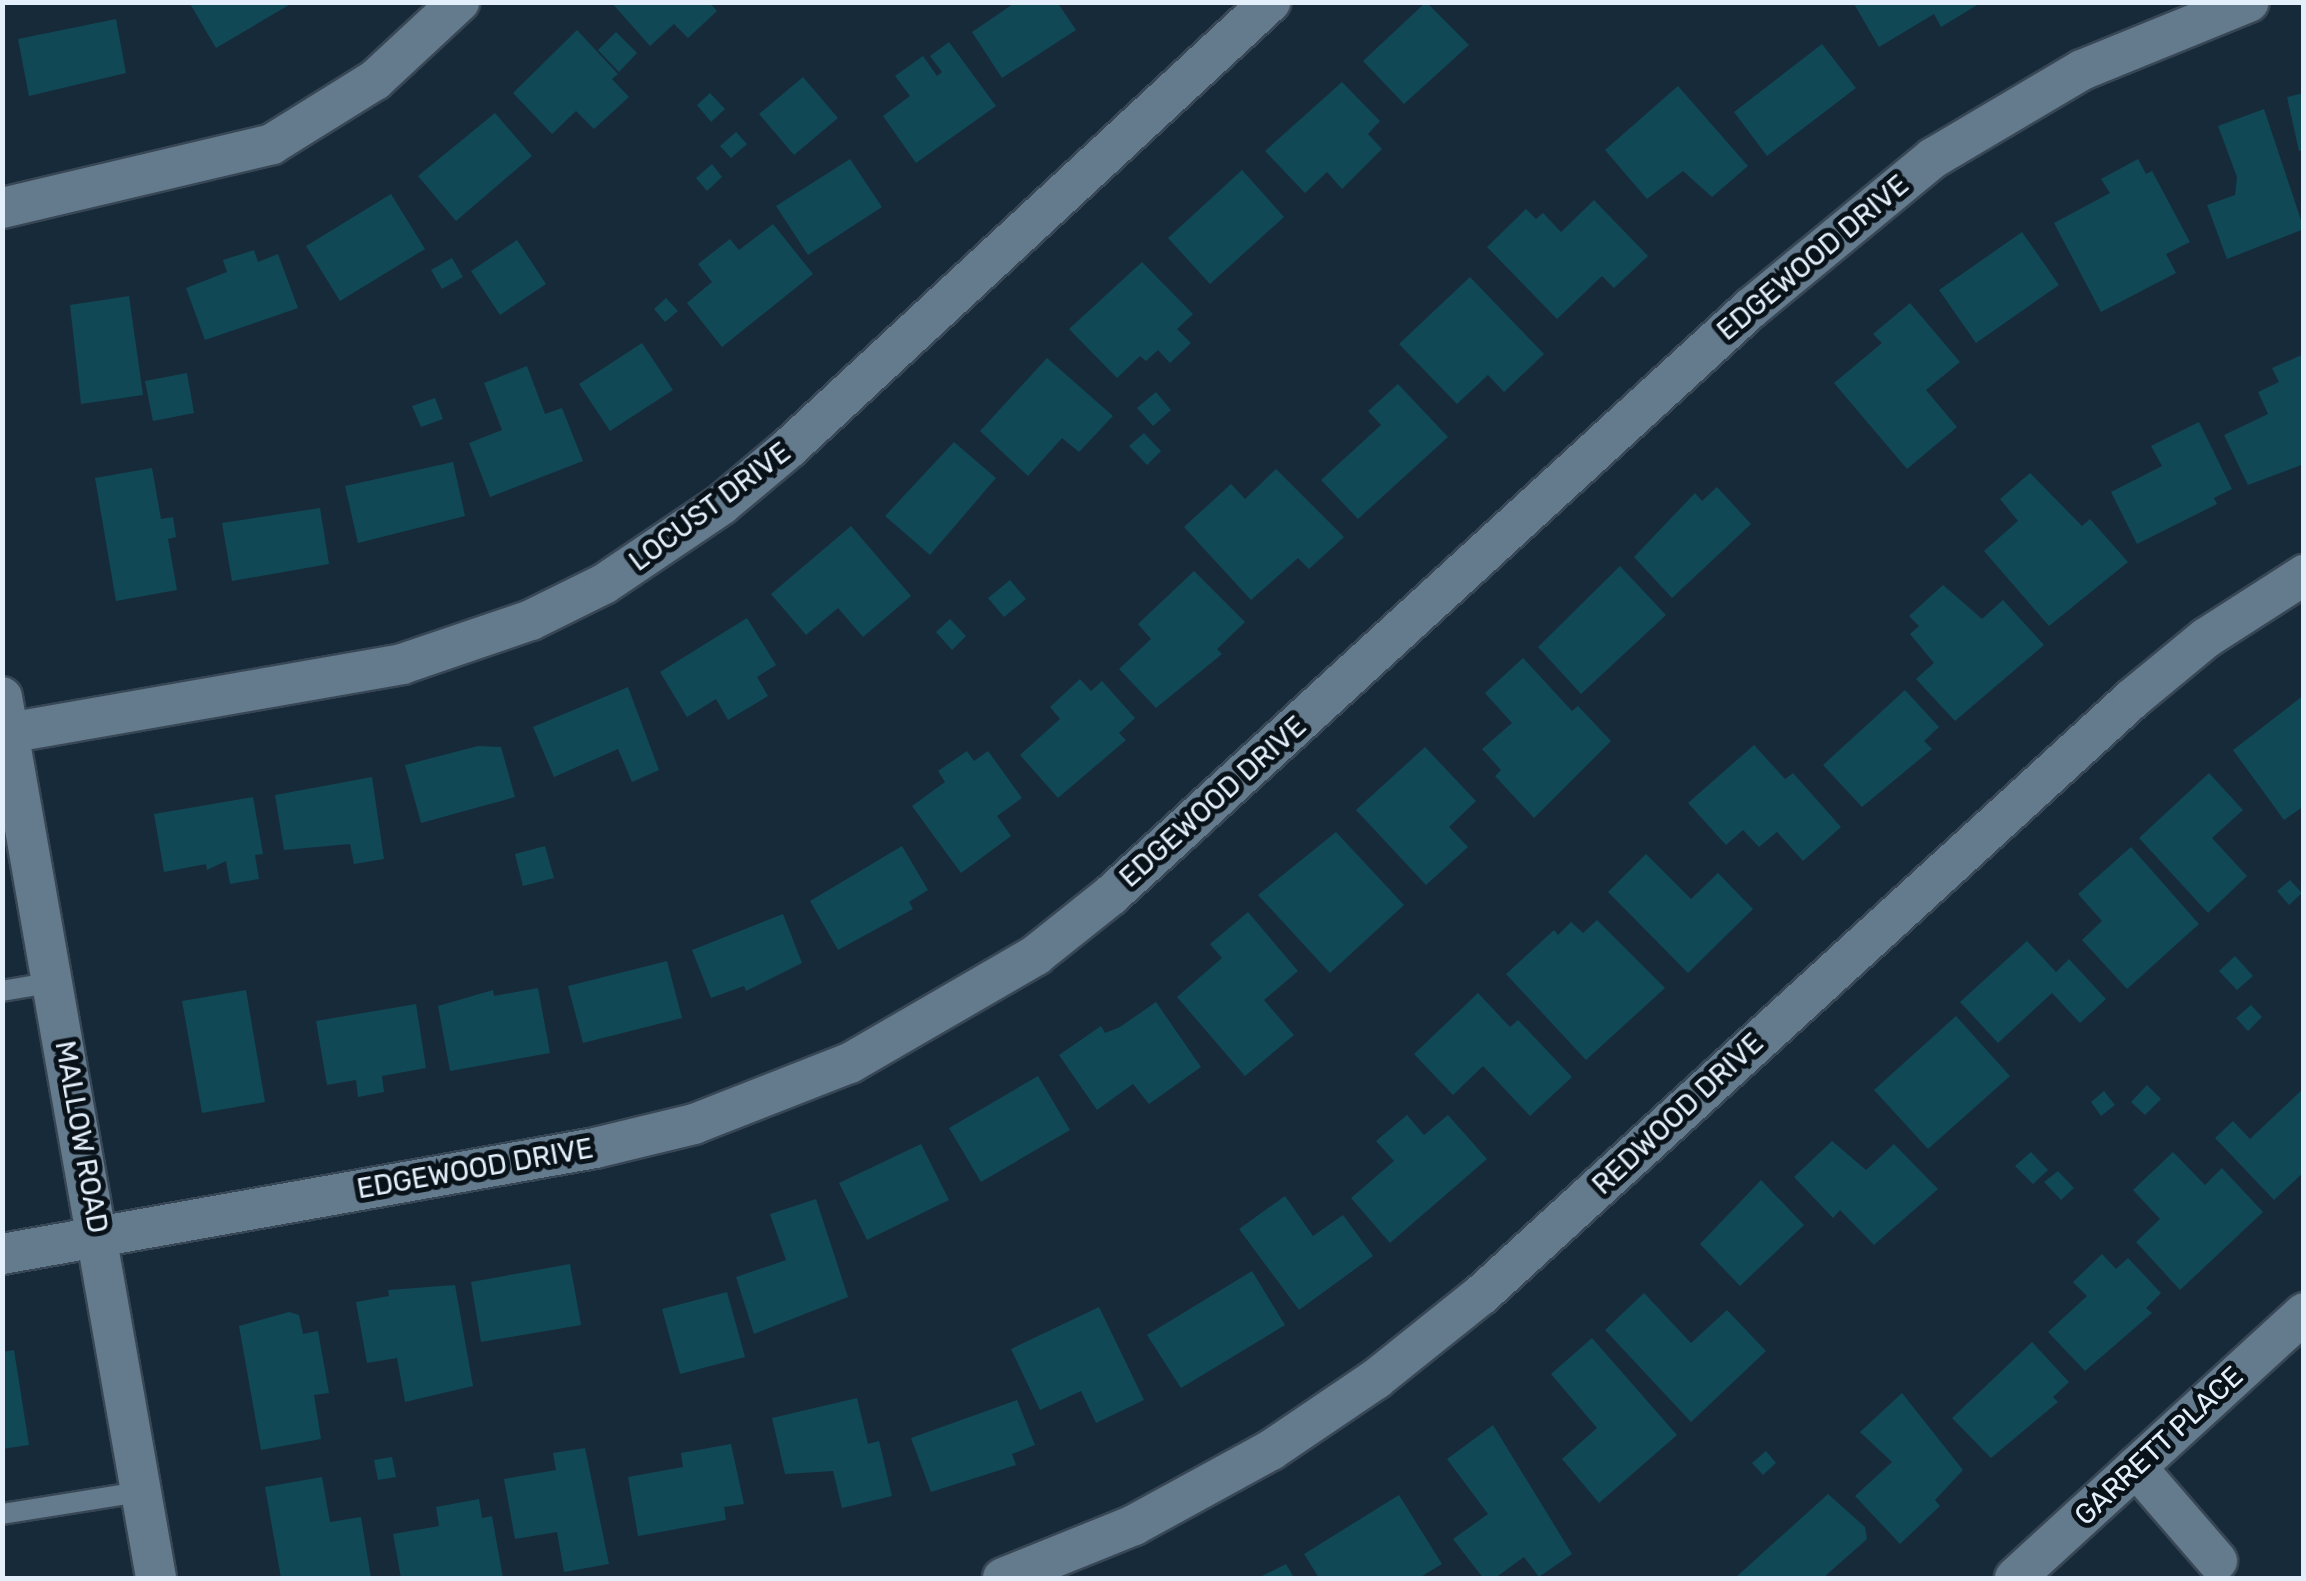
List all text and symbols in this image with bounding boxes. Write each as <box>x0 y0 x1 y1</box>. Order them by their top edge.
street label: EDGEWOOD DRIVE <box>1711 168 1915 348</box>
street label: LOCUST DRIVE <box>623 435 797 579</box>
street label: EDGEWOOD DRIVE <box>1113 710 1313 894</box>
street label: REDWOOD DRIVE <box>1586 1026 1770 1202</box>
street label: MALLOW ROAD <box>48 1038 114 1236</box>
street label: EDGEWOOD DRIVE <box>354 1132 596 1206</box>
street label: GARRETT PLACE <box>2068 1359 2250 1533</box>

